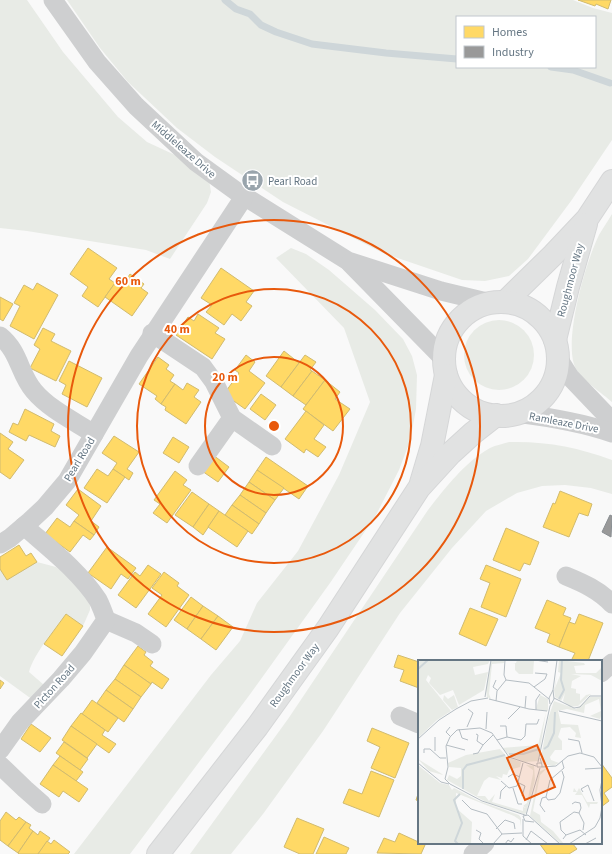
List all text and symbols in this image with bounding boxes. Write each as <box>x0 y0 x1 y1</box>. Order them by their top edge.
legend <box>456 16 596 68</box>
text: Homes <box>492 24 527 41</box>
text: Industry <box>492 44 534 61</box>
street label: Middleleaze Drive <box>148 117 220 182</box>
bus stop icon: Pearl Road <box>240 168 266 194</box>
place label: Pearl Road <box>268 174 317 189</box>
street label: Roughmoor Way <box>553 242 588 319</box>
text: 60 m <box>115 273 141 290</box>
text: 40 m <box>164 321 190 338</box>
text: 20 m <box>212 369 238 386</box>
street label: Ramleaze Drive <box>528 408 601 437</box>
centre of rings <box>267 419 281 433</box>
street label: Pearl Road <box>60 434 99 484</box>
street label: Roughmoor Way <box>266 640 323 710</box>
inset map <box>418 660 602 844</box>
street label: Picton Road <box>30 661 78 712</box>

